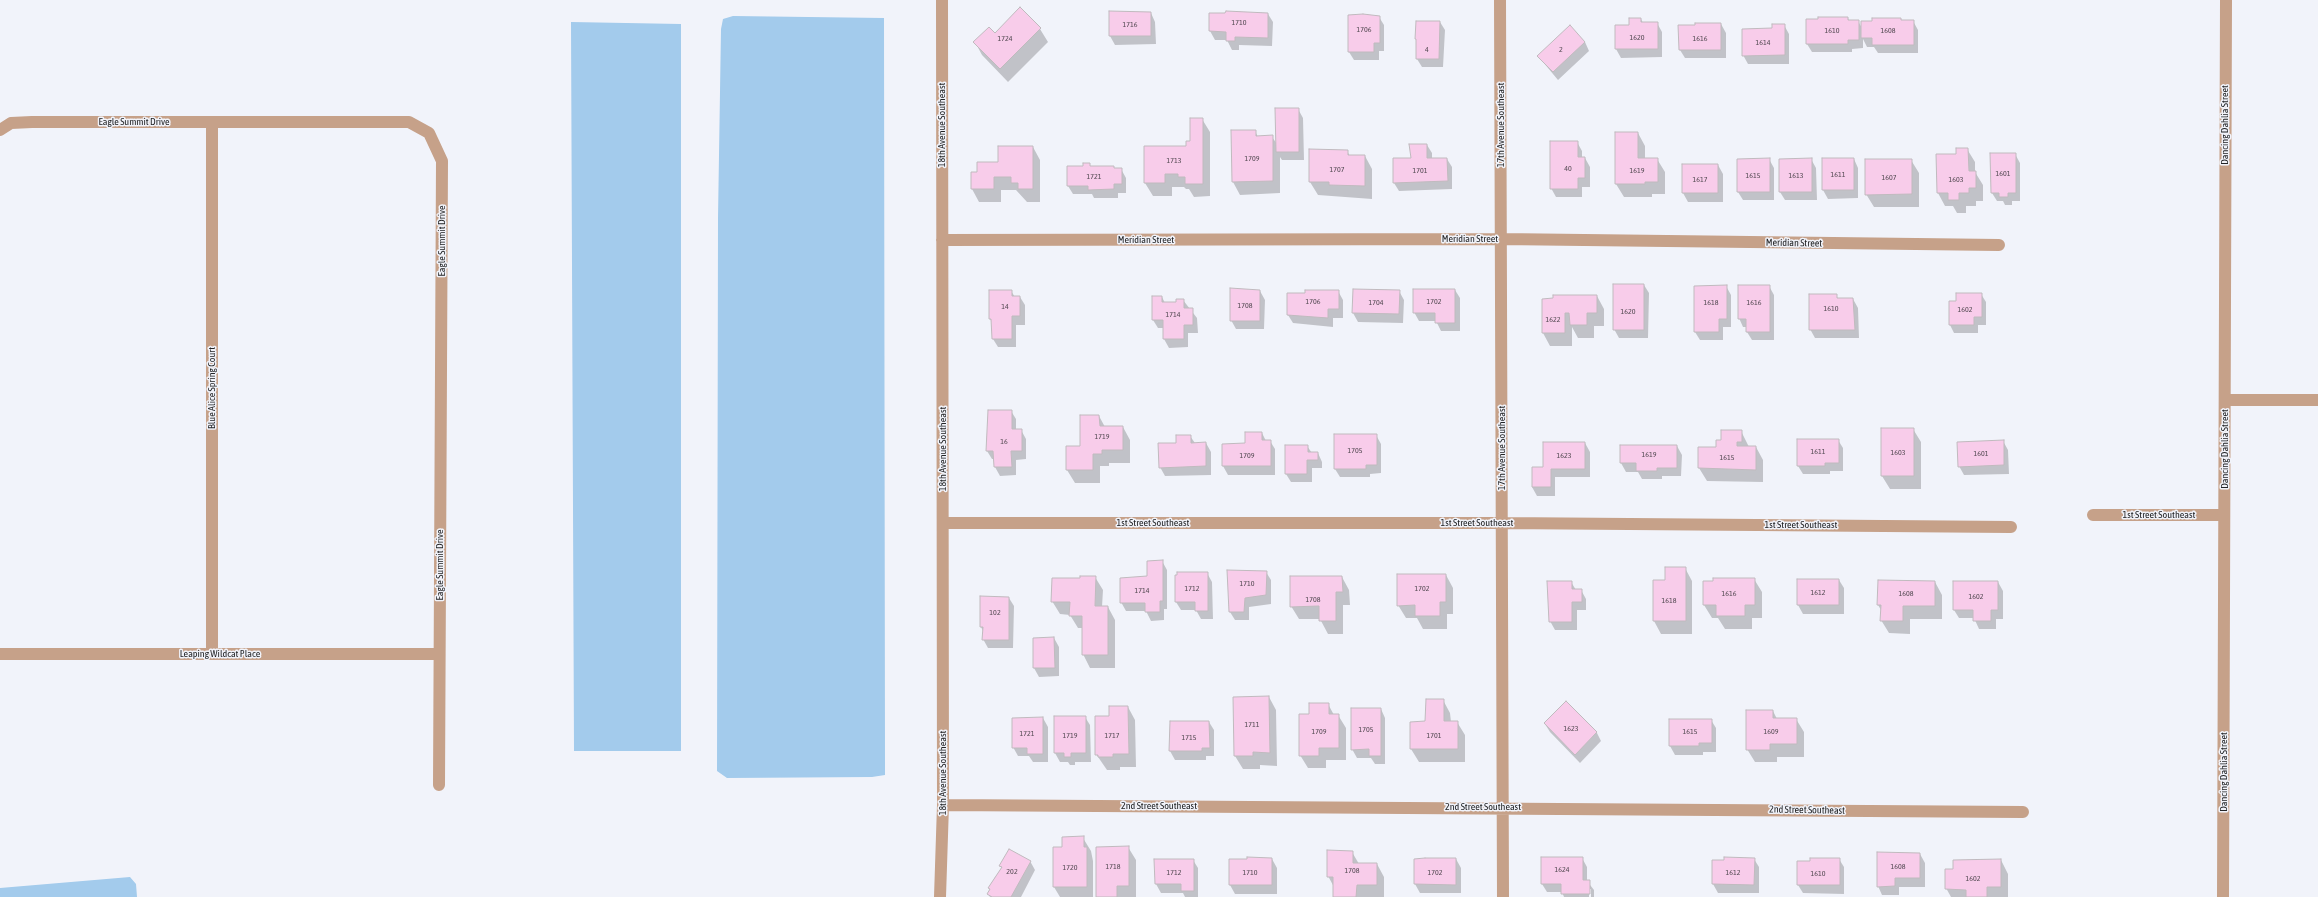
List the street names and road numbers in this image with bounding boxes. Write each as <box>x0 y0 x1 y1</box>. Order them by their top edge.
street label: 18th Avenue Southeast <box>936 83 948 167</box>
street label: 17th Avenue Southeast <box>1495 83 1507 167</box>
street label: Dancing Dahlia Street <box>2219 85 2231 165</box>
street label: Eagle Summit Drive <box>98 116 170 128</box>
street label: Eagle Summit Drive <box>436 205 448 277</box>
street label: Meridian Street <box>1442 233 1498 245</box>
street label: Meridian Street <box>1118 234 1174 246</box>
street label: Meridian Street <box>1766 237 1822 249</box>
street label: Blue Alice Spring Court <box>206 347 218 429</box>
street label: 17th Avenue Southeast <box>1496 406 1508 490</box>
street label: 18th Avenue Southeast <box>937 407 949 491</box>
street label: Dancing Dahlia Street <box>2219 409 2231 489</box>
street label: 1st Street Southeast <box>2123 509 2195 521</box>
street label: 1st Street Southeast <box>1117 517 1189 529</box>
street label: 1st Street Southeast <box>1441 517 1513 529</box>
street label: 1st Street Southeast <box>1765 519 1837 531</box>
street label: Eagle Summit Drive <box>434 529 446 601</box>
street label: Leaping Wildcat Place <box>180 648 260 660</box>
street label: 18th Avenue Southeast <box>937 731 949 815</box>
street label: Dancing Dahlia Street <box>2218 732 2230 812</box>
street label: 2nd Street Southeast <box>1121 800 1197 812</box>
street label: 2nd Street Southeast <box>1445 801 1521 813</box>
street label: 2nd Street Southeast <box>1769 803 1845 817</box>

